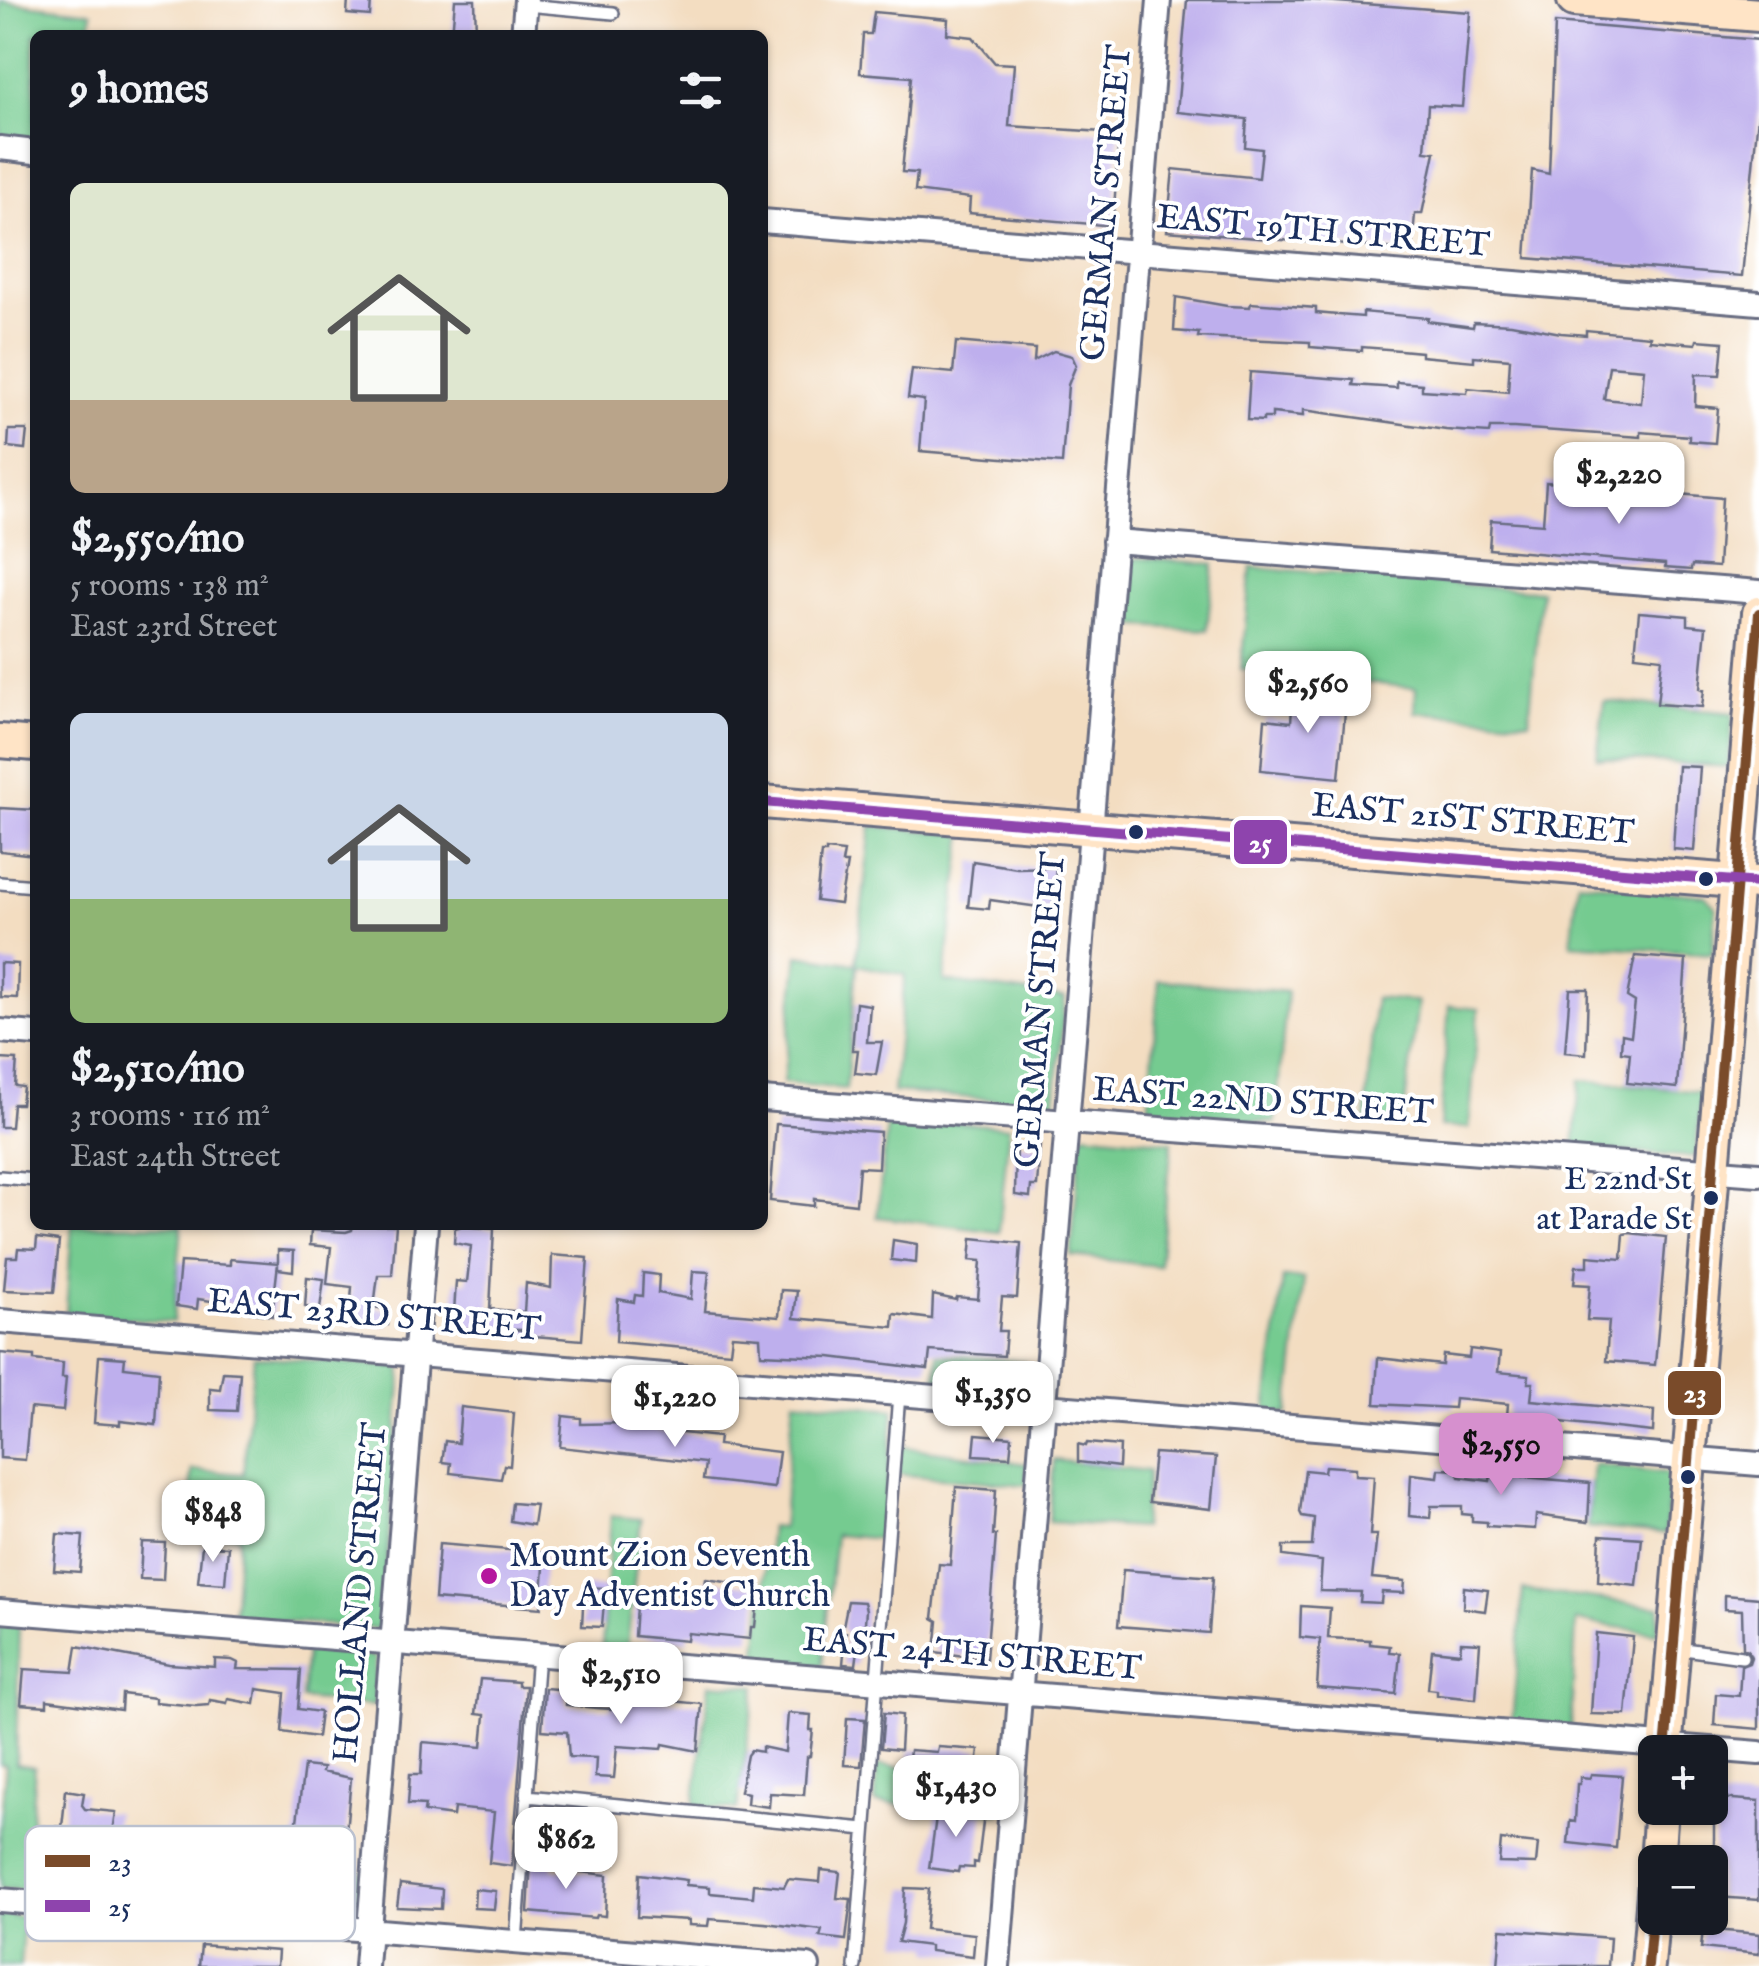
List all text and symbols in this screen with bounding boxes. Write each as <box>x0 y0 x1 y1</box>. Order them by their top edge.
street label: GERMAN STREET <box>1071 43 1143 363</box>
icon: filters <box>673 63 728 118</box>
text: 9 homes <box>70 64 209 117</box>
street label: EAST 19TH STREET <box>1155 195 1492 269</box>
icon: home <box>309 248 489 428</box>
pin: $2,220 <box>1538 442 1700 527</box>
text: $2,220 <box>1576 454 1663 495</box>
text: $2,550/mo <box>70 513 244 566</box>
text: 5 rooms · 138 m² <box>70 566 269 607</box>
text: East 23rd Street <box>70 607 277 648</box>
pin: $2,560 <box>1227 651 1389 736</box>
text: $2,560 <box>1267 663 1349 704</box>
icon: home <box>309 778 489 958</box>
street label: EAST 21ST STREET <box>1310 783 1637 857</box>
line badge: 25 <box>1232 818 1289 866</box>
unlabelled marker <box>1126 822 1146 842</box>
text: 25 <box>1248 827 1272 862</box>
street label: GERMAN STREET <box>1005 850 1077 1170</box>
unlabelled marker <box>1696 869 1716 889</box>
text: $2,510/mo <box>70 1043 245 1096</box>
street label: EAST 22ND STREET <box>1091 1068 1436 1136</box>
text: 3 rooms · 116 m² <box>70 1096 270 1137</box>
text: East 24th Street <box>70 1137 280 1178</box>
place label: E 22nd St at Parade St <box>1536 1160 1692 1241</box>
marker: E 22nd St at Parade St <box>1701 1188 1721 1208</box>
street label: EAST 23RD STREET <box>205 1279 543 1353</box>
pin: $1,350 <box>912 1361 1074 1446</box>
pin: $1,220 <box>594 1365 756 1450</box>
line badge: 23 <box>1666 1369 1723 1417</box>
text: $1,350 <box>954 1373 1032 1414</box>
text: $1,220 <box>633 1377 717 1418</box>
text: 23 <box>1683 1377 1707 1412</box>
pin: $2,550 <box>1420 1413 1582 1498</box>
street label: HOLLAND STREET <box>324 1420 398 1765</box>
text: $2,550 <box>1461 1425 1541 1466</box>
unlabelled marker <box>1678 1467 1698 1487</box>
pin: $848 <box>154 1480 272 1565</box>
text: $848 <box>184 1492 242 1533</box>
place label: Mount Zion Seventh Day Adventist Church <box>509 1534 831 1619</box>
marker: Mount Zion Seventh Day Adventist Church <box>478 1565 500 1587</box>
street label: EAST 24TH STREET <box>801 1618 1144 1692</box>
pin: $2,510 <box>540 1642 702 1727</box>
text: $2,510 <box>581 1654 661 1695</box>
map controls <box>1638 1735 1728 1935</box>
button: + <box>1638 1735 1728 1825</box>
pin: $1,430 <box>875 1755 1037 1840</box>
text: $1,430 <box>915 1767 997 1808</box>
pin: $862 <box>507 1807 625 1892</box>
text: $862 <box>537 1819 595 1860</box>
legend <box>25 1826 355 1941</box>
button: − <box>1638 1845 1728 1935</box>
text: 23 <box>108 1846 132 1881</box>
text: 25 <box>108 1891 131 1926</box>

